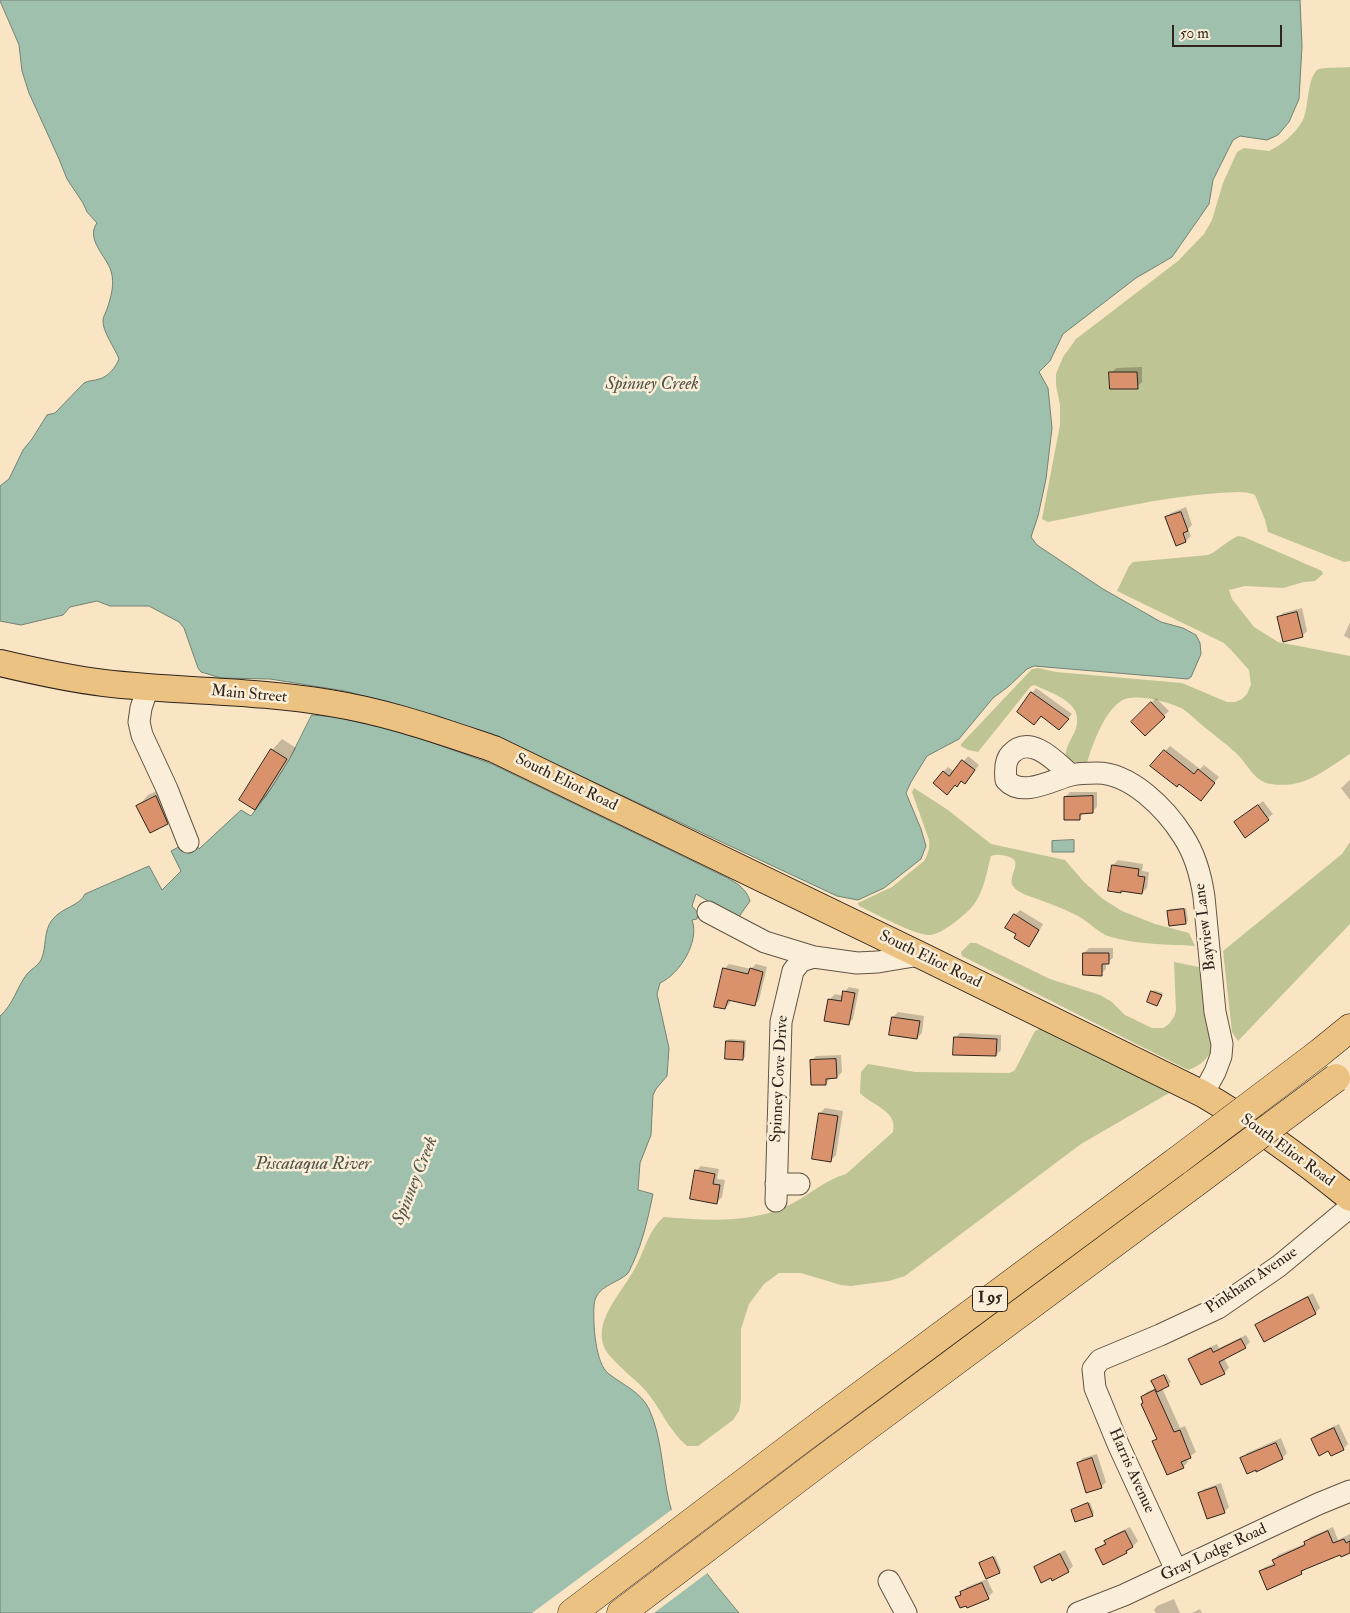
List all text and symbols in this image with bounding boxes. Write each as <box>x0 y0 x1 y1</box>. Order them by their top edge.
scale bar <box>1175 15 1285 47</box>
text: 50 m <box>1180 24 1209 43</box>
water label: Spinney Creek <box>605 374 699 396</box>
street label: Main Street <box>210 682 288 708</box>
street label: South Eliot Road <box>512 750 620 816</box>
street label: Bayview Lane <box>1191 882 1221 972</box>
street label: South Eliot Road <box>876 927 984 993</box>
street label: Spinney Cove Drive <box>767 1015 793 1143</box>
street label: South Eliot Road <box>1236 1111 1338 1191</box>
water label: Spinney Creek <box>389 1134 443 1228</box>
water label: Piscataqua River <box>255 1154 371 1176</box>
street label: Pinkham Avenue <box>1203 1243 1301 1319</box>
road number: I 95 <box>972 1286 1008 1312</box>
street label: Harris Avenue <box>1104 1426 1158 1516</box>
street label: Gray Lodge Road <box>1158 1520 1270 1586</box>

